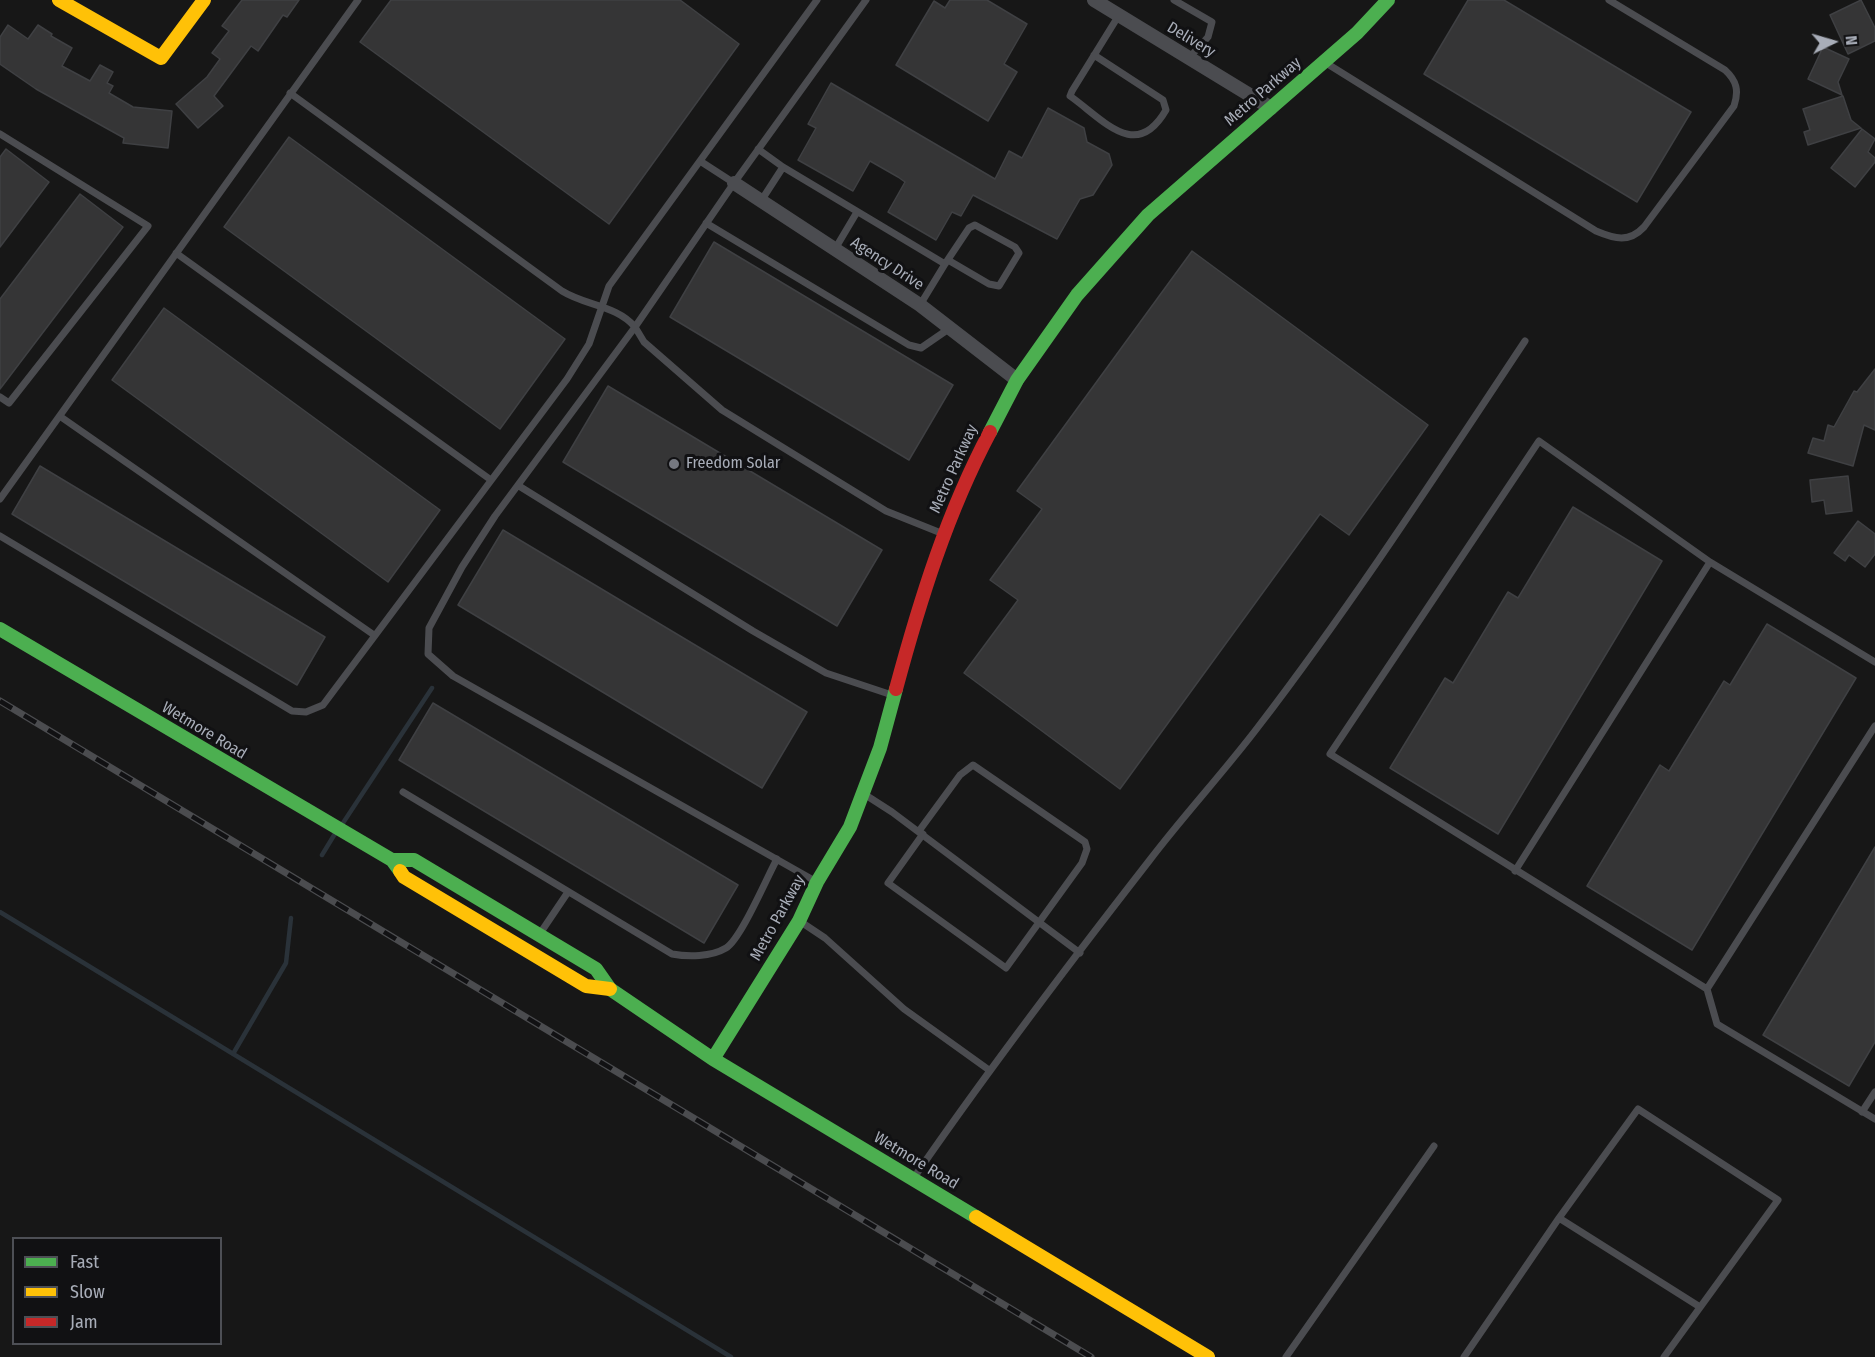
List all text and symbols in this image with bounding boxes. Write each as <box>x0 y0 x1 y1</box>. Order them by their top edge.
north arrow <box>1803 12 1863 72</box>
street label: Delivery <box>1163 18 1219 62</box>
text: N <box>1842 35 1861 46</box>
street label: Metro Parkway <box>1221 54 1305 130</box>
street label: Agency Drive <box>847 233 927 295</box>
street label: Metro Parkway <box>926 422 982 516</box>
place label: Freedom Solar <box>686 454 780 474</box>
marker: Freedom Solar <box>667 457 681 471</box>
street label: Wetmore Road <box>158 698 250 764</box>
street label: Metro Parkway <box>747 872 809 964</box>
street label: Wetmore Road <box>870 1128 962 1194</box>
legend <box>12 1237 222 1345</box>
text: Fast <box>70 1251 99 1273</box>
text: Slow <box>70 1281 105 1303</box>
text: Jam <box>70 1311 98 1333</box>

